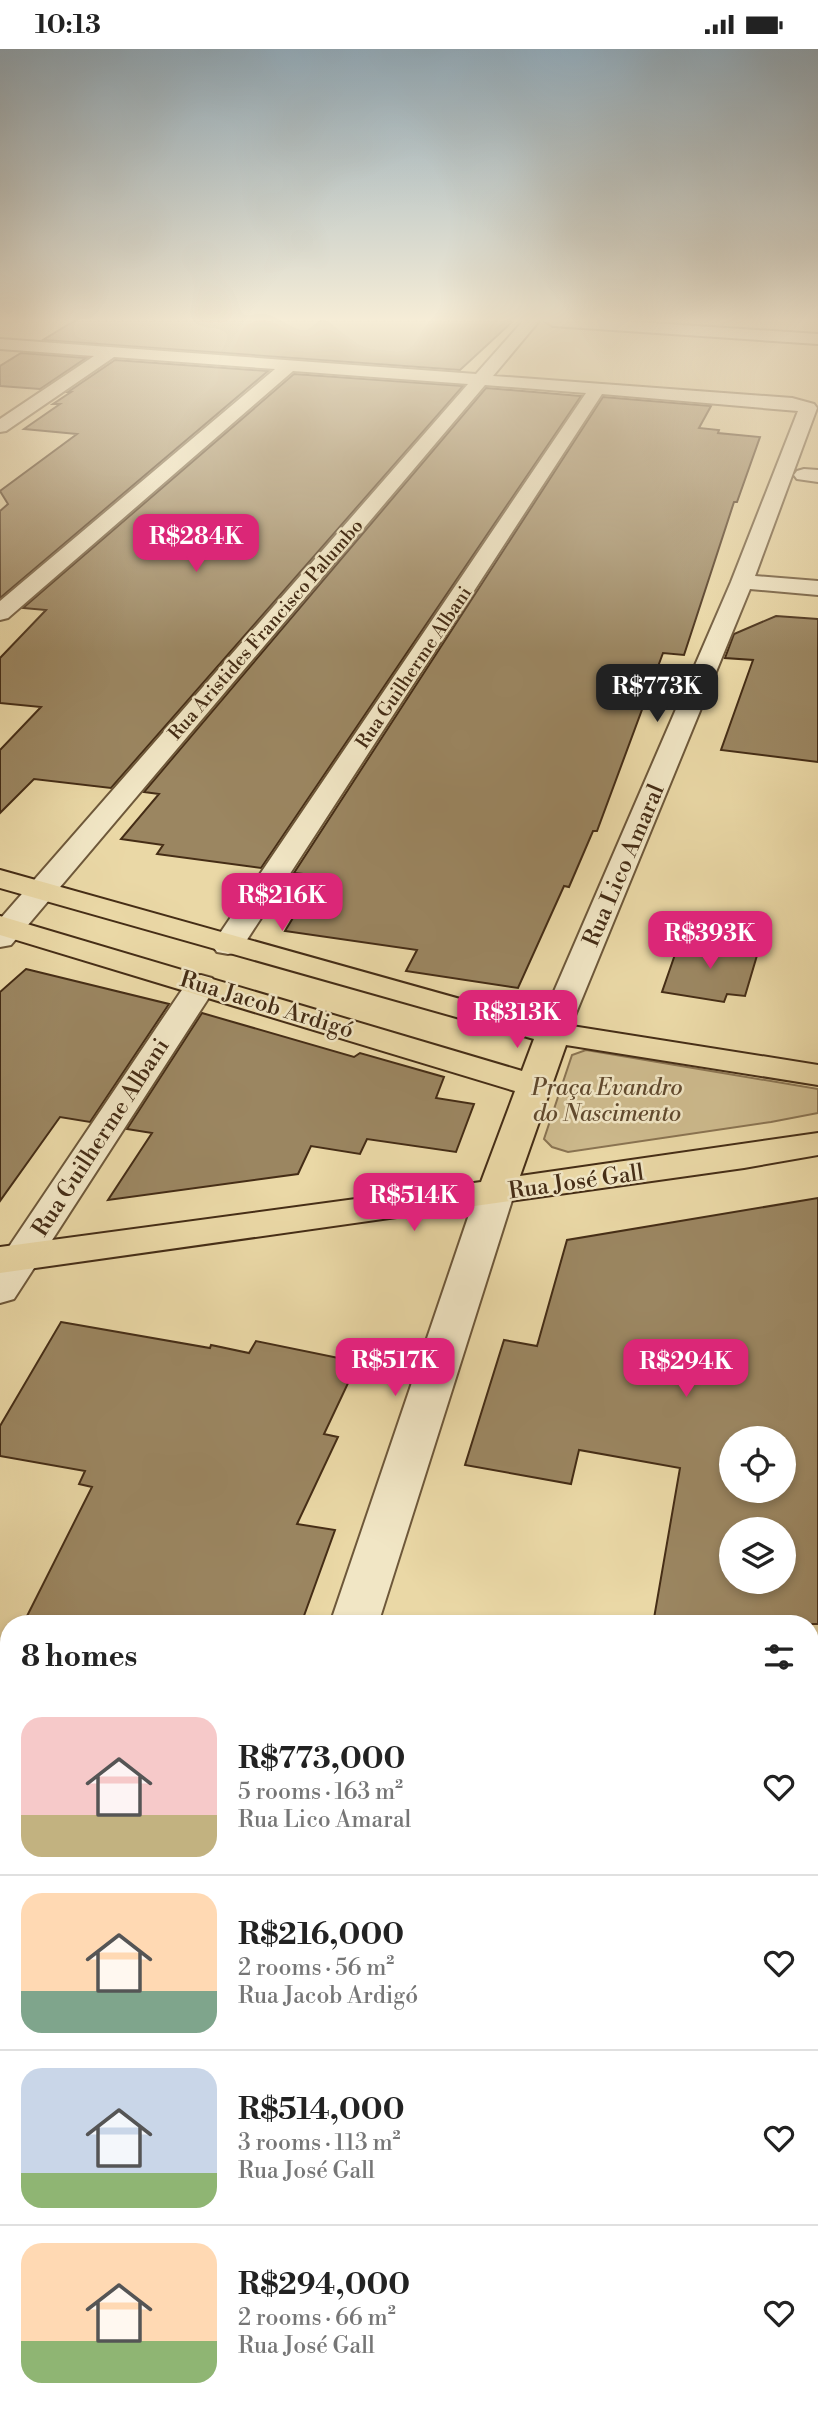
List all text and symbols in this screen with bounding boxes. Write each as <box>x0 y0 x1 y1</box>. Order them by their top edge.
text: 10:13 <box>35 9 101 41</box>
street label: Rua Aristides Francisco Palumbo <box>163 514 368 745</box>
pin: R$284K <box>139 515 253 574</box>
text: R$284K <box>149 523 243 551</box>
street label: Rua Guilherme Albani <box>351 582 477 753</box>
pin: R$773K <box>600 665 714 724</box>
text: R$773K <box>612 673 702 701</box>
street label: Rua Lico Amaral <box>577 780 671 951</box>
pin: R$216K <box>225 873 339 933</box>
text: R$216K <box>238 882 326 910</box>
pin: R$393K <box>653 911 767 971</box>
text: R$393K <box>664 920 756 948</box>
street label: Rua Jacob Ardigó <box>176 965 357 1045</box>
pin: R$313K <box>460 991 574 1050</box>
text: R$313K <box>473 999 561 1027</box>
street label: Rua Guilherme Albani <box>26 1033 175 1242</box>
park label: Praça Evandro do Nascimento <box>531 1074 683 1128</box>
street label: Rua José Gall <box>506 1159 646 1205</box>
pin: R$514K <box>357 1173 471 1233</box>
text: R$514K <box>369 1182 459 1210</box>
pin: R$517K <box>338 1339 452 1398</box>
pin: R$294K <box>629 1339 743 1399</box>
text: R$517K <box>352 1347 438 1375</box>
text: R$294K <box>639 1348 733 1376</box>
map controls <box>719 1426 796 1594</box>
button: locate <box>719 1426 796 1503</box>
button: layers <box>719 1517 796 1594</box>
text: 8 homes <box>21 1638 137 1676</box>
icon: filters <box>760 1638 798 1676</box>
text: R$773,000 <box>238 1740 405 1778</box>
icon: home <box>77 1745 161 1829</box>
icon: heart <box>760 1768 798 1806</box>
text: 5 rooms · 163 m² <box>238 1778 403 1806</box>
text: Rua Lico Amaral <box>238 1806 411 1834</box>
text: R$216,000 <box>238 1916 404 1954</box>
icon: home <box>77 1921 161 2005</box>
icon: heart <box>760 1944 798 1982</box>
text: 2 rooms · 56 m² <box>238 1954 394 1982</box>
text: Rua Jacob Ardigó <box>238 1982 418 2010</box>
text: R$514,000 <box>238 2091 404 2129</box>
icon: home <box>77 2096 161 2180</box>
icon: heart <box>760 2119 798 2157</box>
text: 3 rooms · 113 m² <box>238 2129 401 2157</box>
text: Rua José Gall <box>238 2157 375 2185</box>
text: R$294,000 <box>238 2266 410 2304</box>
icon: home <box>77 2271 161 2355</box>
icon: heart <box>760 2294 798 2332</box>
text: 2 rooms · 66 m² <box>238 2304 396 2332</box>
text: Rua José Gall <box>238 2332 375 2360</box>

